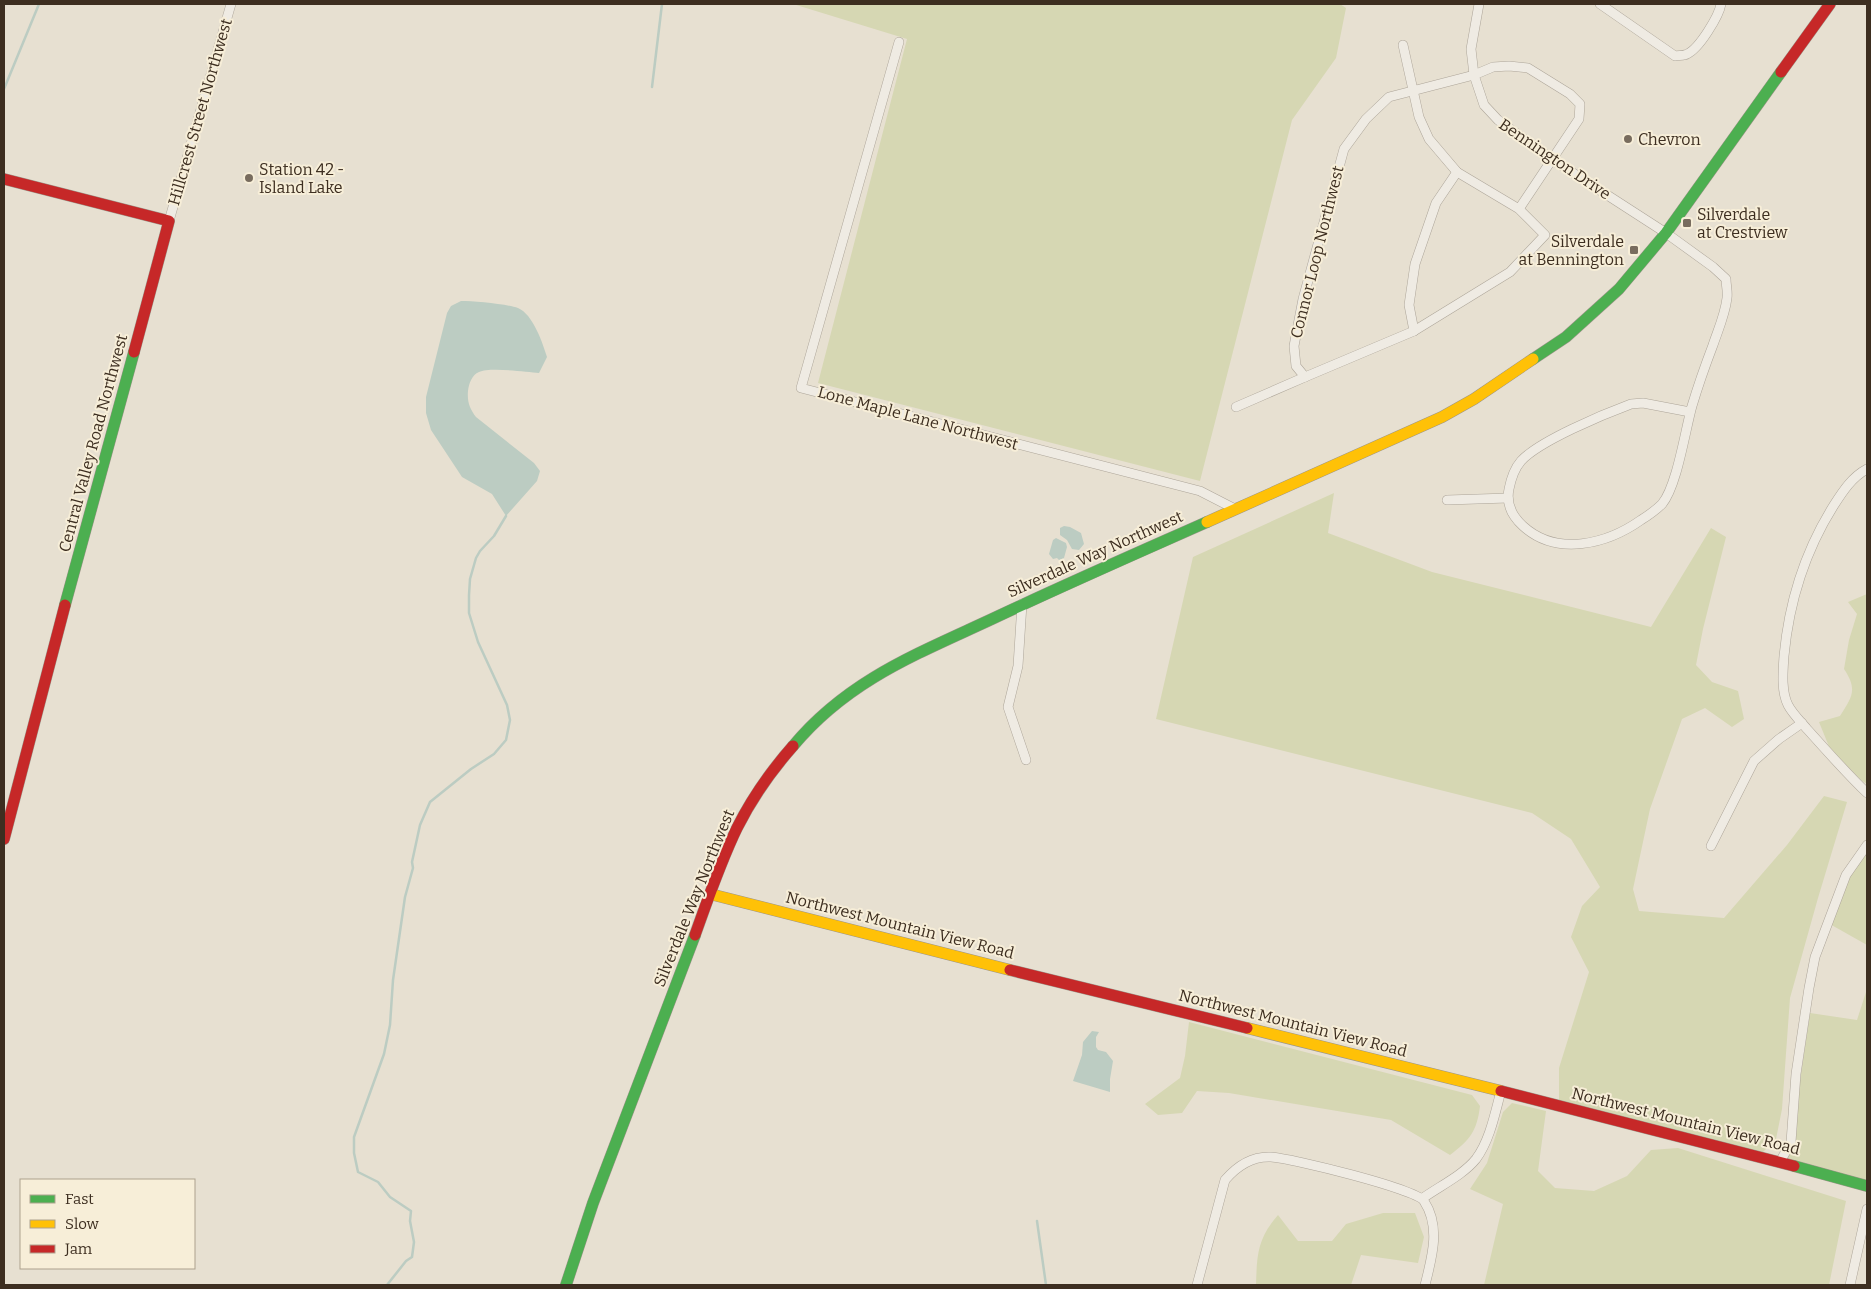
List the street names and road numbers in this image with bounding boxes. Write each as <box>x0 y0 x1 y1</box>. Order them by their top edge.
street label: Hillcrest Street Northwest <box>164 16 236 208</box>
street label: Bennington Drive <box>1496 115 1614 203</box>
street label: Connor Loop Northwest <box>1286 164 1348 340</box>
street label: Central Valley Road Northwest <box>55 332 131 554</box>
street label: Lone Maple Lane Northwest <box>816 382 1021 454</box>
street label: Silverdale Way Northwest <box>1004 507 1186 601</box>
street label: Silverdale Way Northwest <box>650 806 738 990</box>
street label: Northwest Mountain View Road <box>784 887 1017 963</box>
street label: Northwest Mountain View Road <box>1177 985 1410 1061</box>
street label: Northwest Mountain View Road <box>1570 1083 1803 1159</box>

